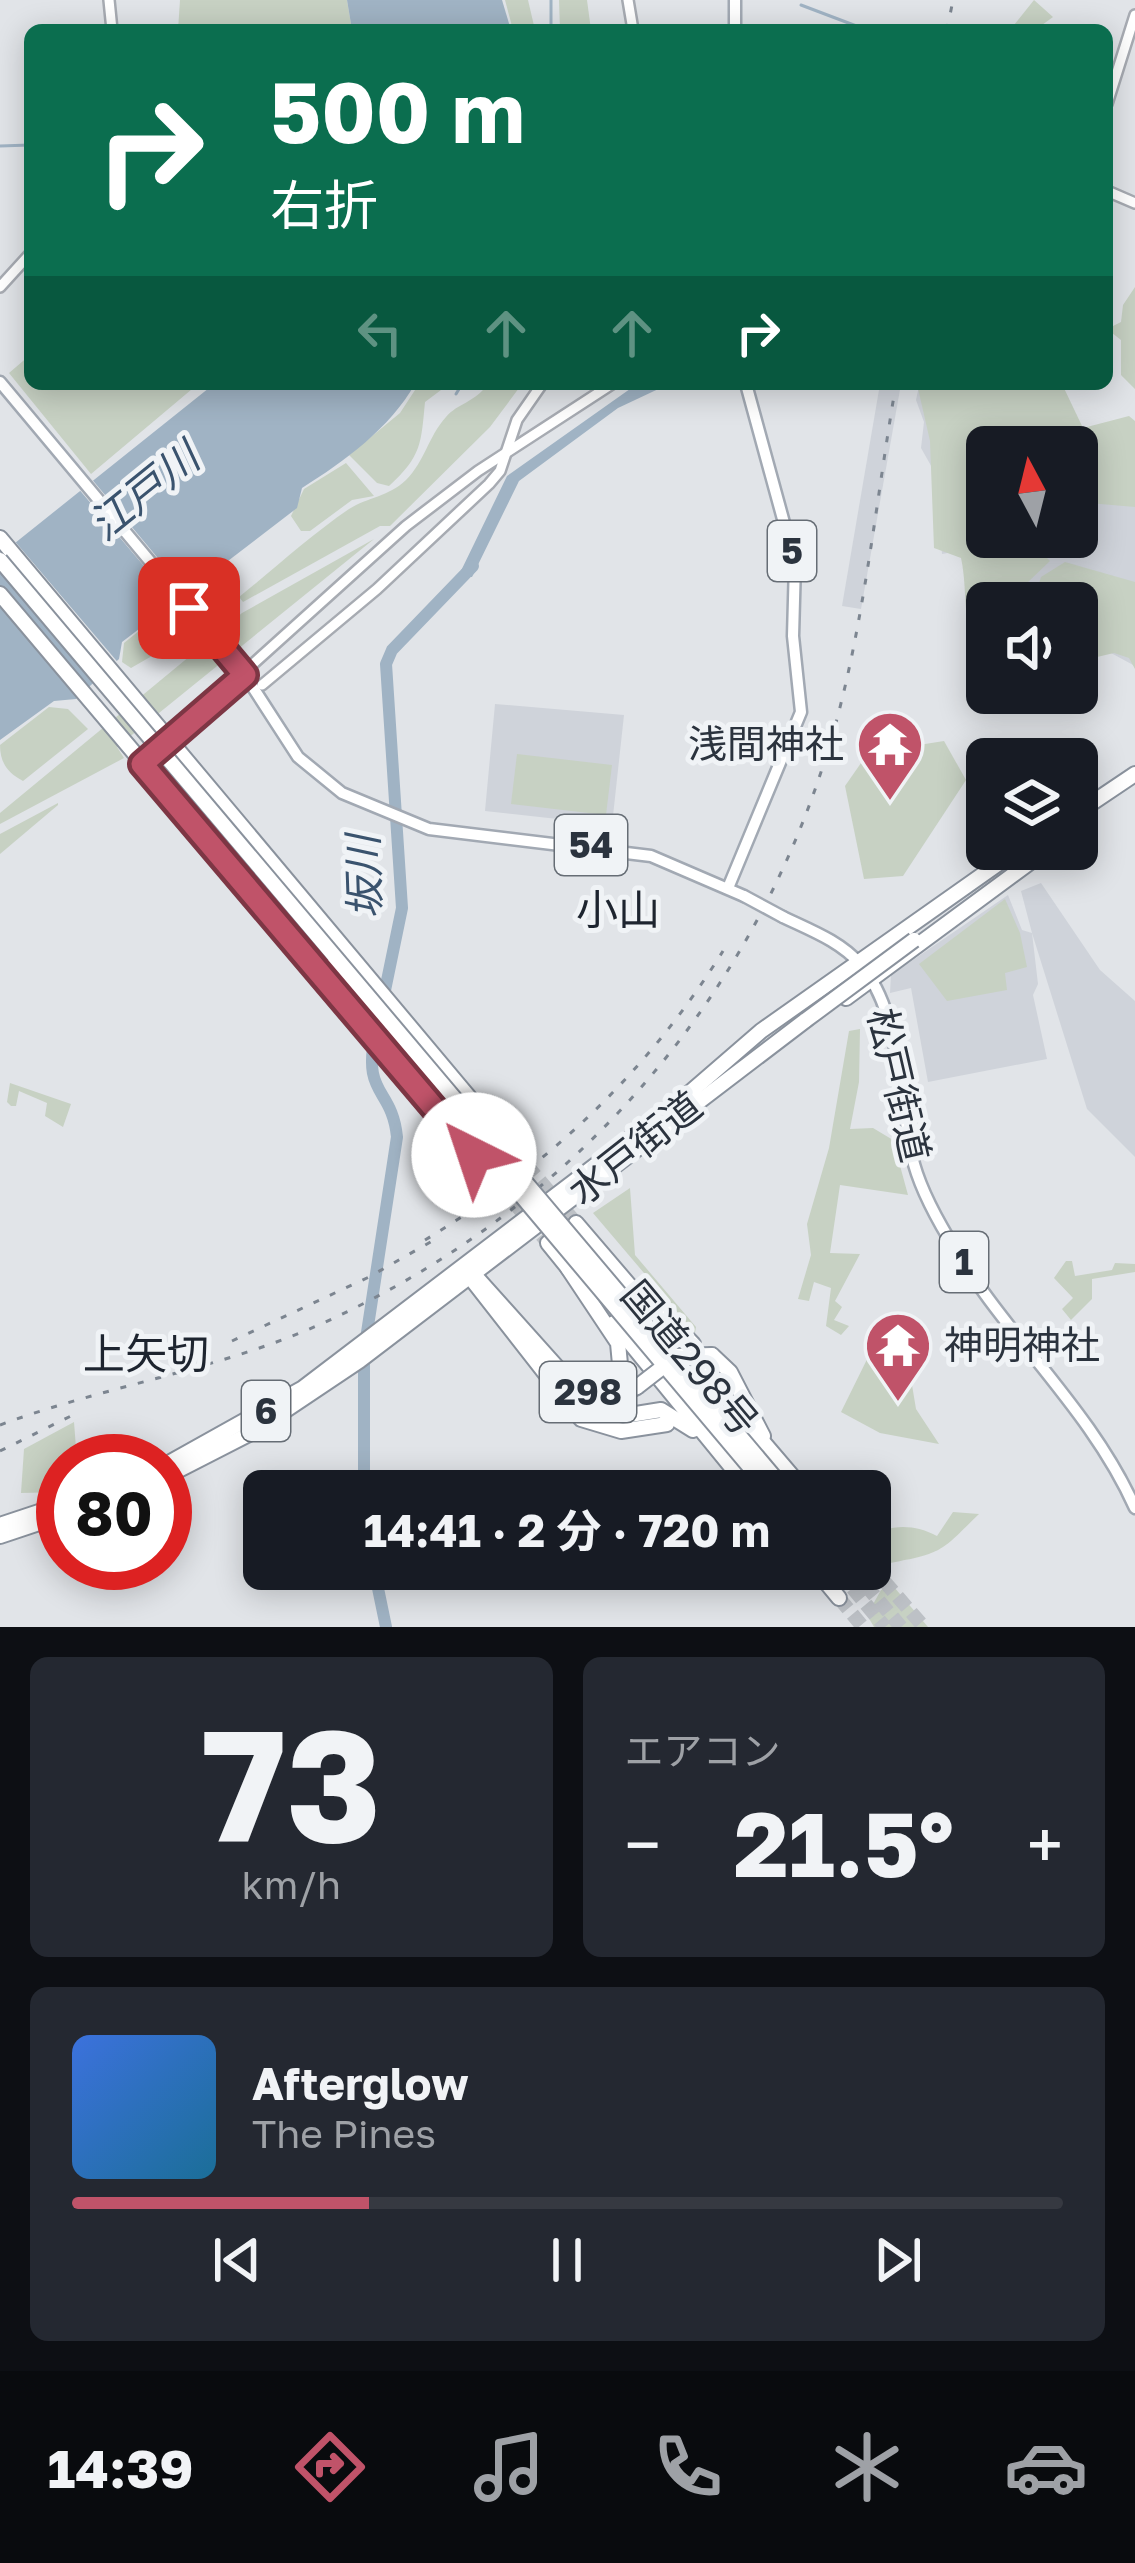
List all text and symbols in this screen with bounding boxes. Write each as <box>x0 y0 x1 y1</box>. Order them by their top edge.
text: 500 m <box>270 61 525 161</box>
icon: right <box>72 72 228 228</box>
text: 右折 <box>270 172 378 237</box>
icon: left <box>347 300 413 366</box>
icon: ahead <box>473 300 539 366</box>
icon: ahead <box>599 300 665 366</box>
icon: right <box>725 300 791 366</box>
north arrow <box>966 426 1098 558</box>
map controls <box>966 426 1098 870</box>
water label: 江戸川 <box>79 429 211 549</box>
road number: 5 <box>768 521 816 581</box>
pin <box>138 557 240 659</box>
icon: arrive <box>156 575 222 641</box>
button: sound <box>966 582 1098 714</box>
temple icon: 浅間神社 <box>855 709 925 803</box>
place label: 浅間神社 <box>688 720 844 767</box>
button: layers <box>966 738 1098 870</box>
road number: 54 <box>555 815 627 875</box>
water label: 坂川 <box>336 830 389 920</box>
district label: 小山 <box>576 884 660 934</box>
street label: 松戸街道 <box>859 1004 940 1166</box>
street label: 水戸街道 <box>559 1081 711 1214</box>
position arrow <box>411 1092 537 1218</box>
road number: 1 <box>940 1232 988 1292</box>
street label: 国道298号 <box>612 1271 768 1444</box>
temple icon: 神明神社 <box>863 1310 933 1404</box>
place label: 神明神社 <box>944 1321 1100 1368</box>
district label: 上矢切 <box>83 1328 209 1378</box>
road number: 298 <box>540 1362 636 1422</box>
road number: 6 <box>242 1381 290 1441</box>
speed limit sign: 80 <box>36 1434 192 1590</box>
text: 14:41 · 2 分 · 720 m <box>364 1503 770 1557</box>
text: 73 <box>201 1689 381 1876</box>
text: エアコン <box>625 1727 781 1774</box>
text: 21.5° <box>734 1789 954 1897</box>
text: − <box>625 1804 661 1884</box>
text: + <box>1027 1804 1063 1884</box>
text: km/h <box>242 1861 341 1908</box>
text: Afterglow <box>252 2056 469 2110</box>
text: The Pines <box>252 2110 436 2157</box>
icon: previous <box>204 2227 270 2293</box>
icon: pause <box>534 2227 600 2293</box>
icon: next <box>865 2227 931 2293</box>
icon: directions <box>288 2425 372 2509</box>
icon: music <box>467 2425 551 2509</box>
icon: phone <box>646 2425 730 2509</box>
icon: climate <box>825 2425 909 2509</box>
icon: car <box>1004 2425 1088 2509</box>
text: 14:39 <box>47 2435 193 2500</box>

